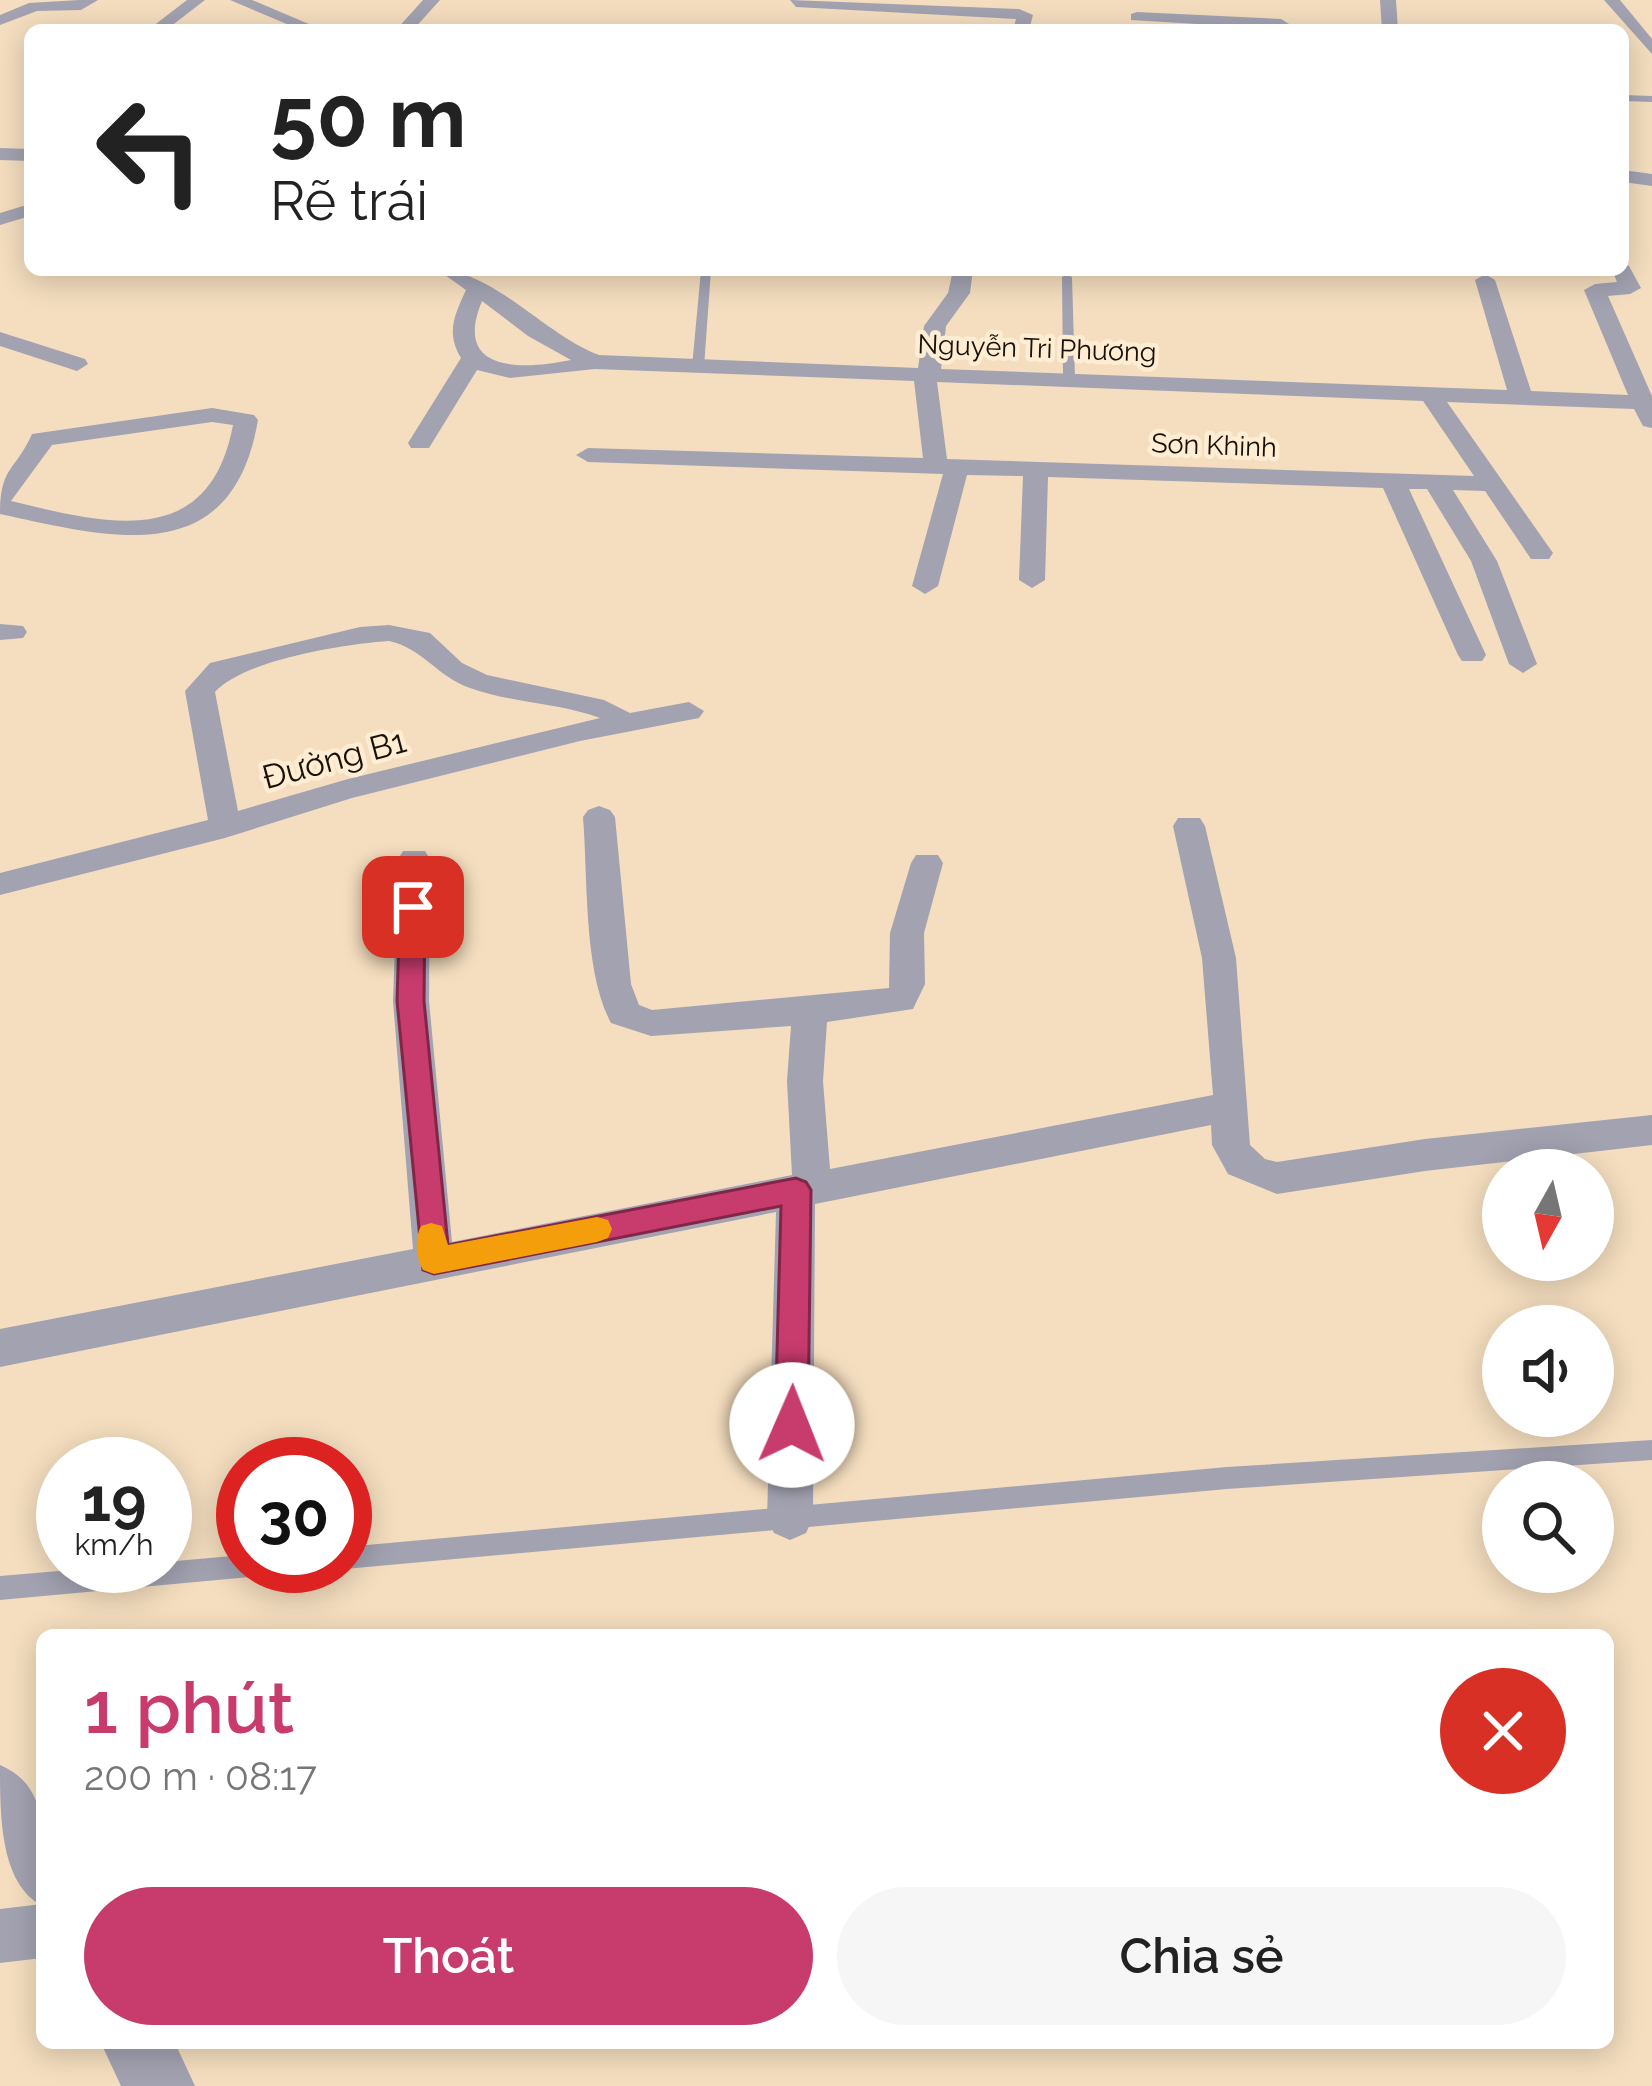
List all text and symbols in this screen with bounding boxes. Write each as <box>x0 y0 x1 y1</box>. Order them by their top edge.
text: 50 m <box>270 68 466 167</box>
icon: left <box>72 72 228 228</box>
text: Rẽ trái <box>270 169 428 233</box>
street label: Nguyễn Tri Phương <box>917 328 1157 368</box>
street label: Sơn Khinh <box>1151 427 1277 463</box>
street label: Đường B1 <box>258 721 410 797</box>
pin <box>362 856 464 958</box>
icon: arrive <box>380 874 446 940</box>
north arrow <box>1482 1149 1614 1281</box>
map controls <box>1482 1149 1614 1593</box>
button: sound <box>1482 1305 1614 1437</box>
position arrow <box>729 1362 855 1488</box>
speed limit sign: 30 <box>216 1437 372 1593</box>
button: search <box>1482 1461 1614 1593</box>
text: 19 <box>82 1465 146 1535</box>
text: km/h <box>74 1527 154 1562</box>
text: 1 phút <box>84 1665 294 1750</box>
button: close <box>1440 1668 1566 1794</box>
text: 200 m · 08:17 <box>84 1753 317 1799</box>
button: Thoát <box>84 1887 813 2025</box>
button: Chia sẻ <box>837 1887 1566 2025</box>

